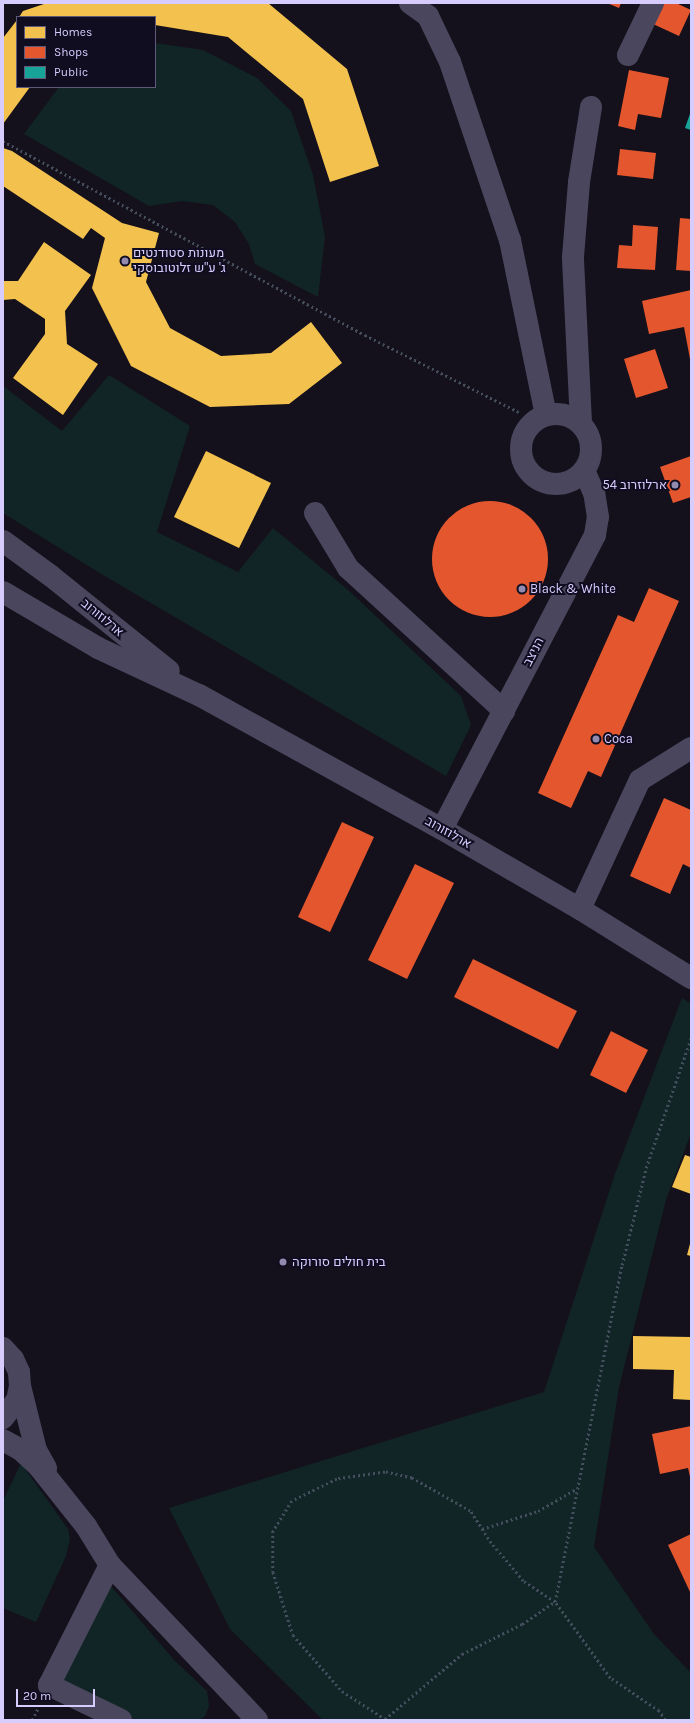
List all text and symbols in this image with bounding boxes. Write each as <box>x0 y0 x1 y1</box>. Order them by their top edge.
legend <box>16 16 156 88</box>
text: Homes <box>54 25 92 39</box>
text: Shops <box>54 45 88 59</box>
text: Public <box>54 65 88 79</box>
place label: מעונות סטודנטים ג' ע"ש זלוטובוסקי <box>133 246 226 277</box>
marker: מעונות סטודנטים ג' ע"ש זלוטובוסקי <box>120 256 130 266</box>
place label: ארלוזרוב 54 <box>602 477 667 493</box>
marker: ארלוזרוב 54 <box>670 480 680 490</box>
place label: Black & White <box>530 581 616 597</box>
marker: Black & White <box>517 584 527 594</box>
street label: ארלוזורוב <box>78 596 126 640</box>
street label: הניצב <box>520 635 548 669</box>
place label: Coca <box>604 731 633 747</box>
marker: Coca <box>591 734 601 744</box>
street label: ארלוזורוב <box>422 814 474 852</box>
place label: בית חולים סורוקה <box>292 1254 386 1270</box>
marker: בית חולים סורוקה <box>277 1256 289 1268</box>
scale bar <box>18 1681 97 1707</box>
text: 20 m <box>23 1689 51 1703</box>

